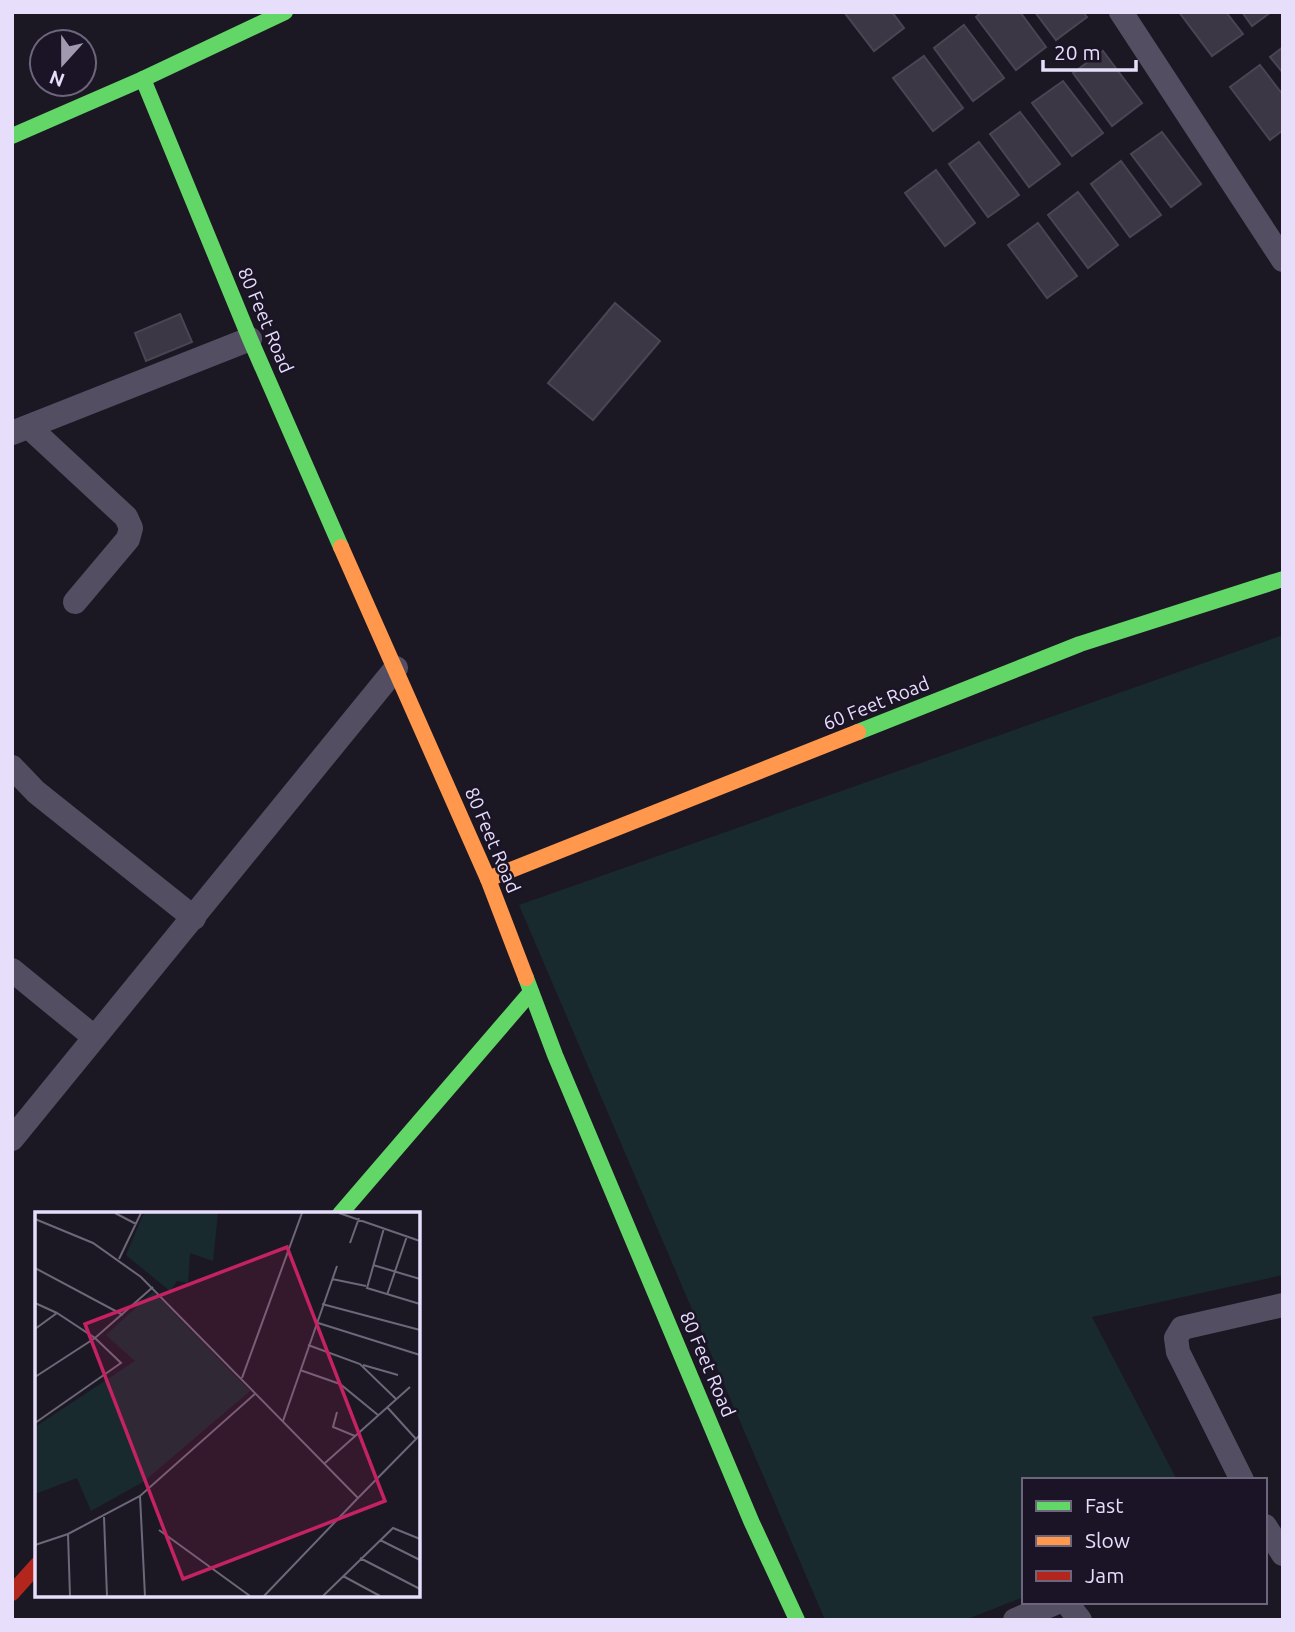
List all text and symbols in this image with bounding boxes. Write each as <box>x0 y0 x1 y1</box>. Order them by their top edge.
north arrow <box>28 28 98 98</box>
scale bar <box>1043 28 1136 72</box>
text: 20 m <box>1054 40 1101 64</box>
text: N <box>46 66 67 92</box>
street label: 80 Feet Road <box>234 264 298 376</box>
street label: 60 Feet Road <box>820 672 932 734</box>
street label: 80 Feet Road <box>461 784 525 896</box>
inset map <box>35 1212 420 1597</box>
street label: 80 Feet Road <box>676 1308 740 1420</box>
legend <box>1022 1478 1267 1604</box>
text: Fast <box>1085 1493 1123 1517</box>
text: Slow <box>1085 1528 1130 1552</box>
text: Jam <box>1085 1563 1124 1587</box>

